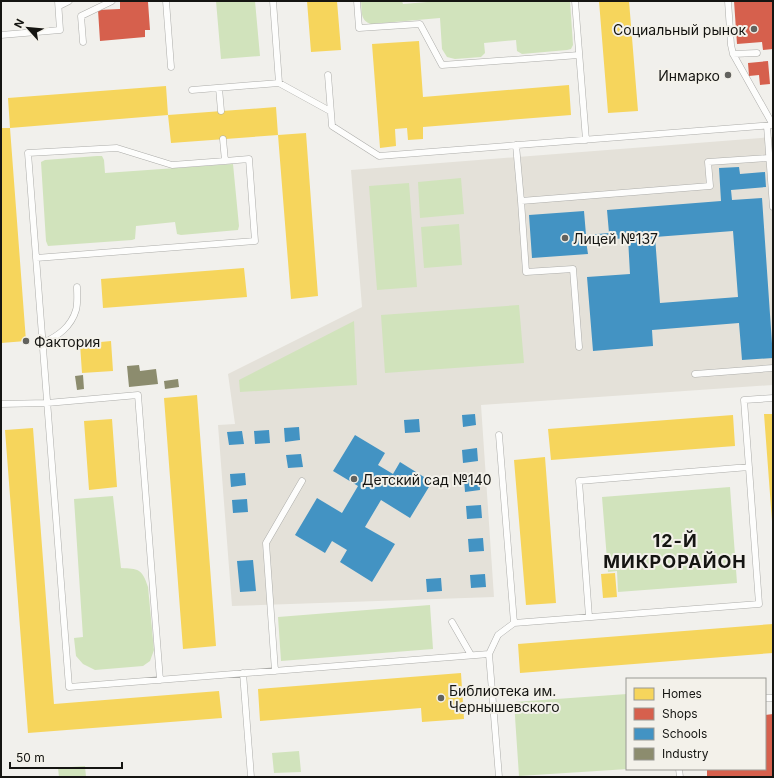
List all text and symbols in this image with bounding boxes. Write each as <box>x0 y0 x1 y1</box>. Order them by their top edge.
north arrow <box>8 8 48 48</box>
text: N <box>11 17 27 30</box>
place label: Социальный рынок <box>613 21 746 38</box>
marker: Социальный рынок <box>749 24 759 34</box>
place label: Инмарко <box>658 67 720 84</box>
marker: Инмарко <box>723 70 733 80</box>
place label: Лицей №137 <box>573 230 658 247</box>
marker: Лицей №137 <box>560 233 570 243</box>
place label: Фактория <box>34 333 100 350</box>
marker: Фактория <box>21 336 31 346</box>
place label: Детский сад №140 <box>362 471 492 488</box>
marker: Детский сад №140 <box>349 474 359 484</box>
district label: 12-Й МИКРОРАЙОН <box>603 530 747 572</box>
legend <box>626 678 766 770</box>
place label: Библиотека им. Чернышевского <box>449 682 560 715</box>
text: Homes <box>662 686 702 701</box>
marker: Библиотека им. Чернышевского <box>436 693 446 703</box>
text: Shops <box>662 706 698 721</box>
text: Schools <box>662 726 707 741</box>
scale bar <box>10 744 122 770</box>
text: Industry <box>662 746 709 761</box>
text: 50 m <box>16 750 45 765</box>

